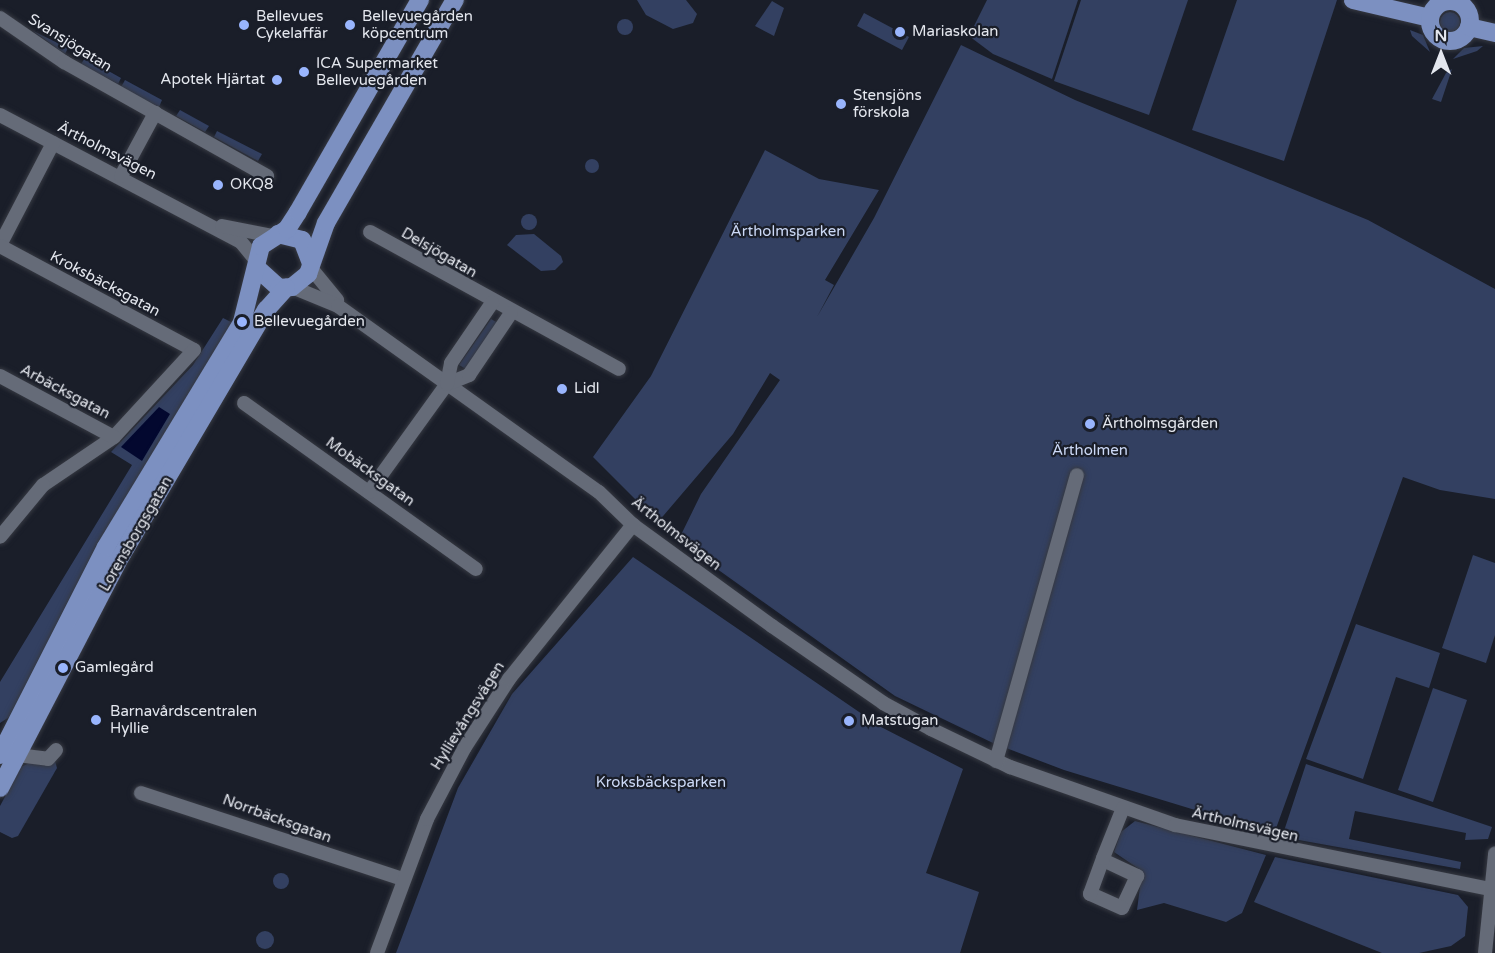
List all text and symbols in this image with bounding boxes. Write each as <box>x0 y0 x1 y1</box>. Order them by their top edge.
place label: Bellevues Cykelaffär <box>256 7 328 42</box>
place label: Bellevuegården köpcentrum <box>362 7 473 42</box>
street label: Svansjögatan <box>25 10 115 76</box>
marker: Bellevues Cykelaffär <box>237 18 251 32</box>
marker: Bellevuegården köpcentrum <box>343 18 357 32</box>
place label: Mariaskolan <box>912 23 998 41</box>
north arrow <box>1411 24 1471 84</box>
marker: Mariaskolan <box>893 25 907 39</box>
text: N <box>1435 26 1447 46</box>
place label: ICA Supermarket Bellevuegården <box>316 54 438 89</box>
marker: ICA Supermarket Bellevuegården <box>297 65 311 79</box>
place label: Apotek Hjärtat <box>160 71 265 89</box>
marker: Apotek Hjärtat <box>270 73 284 87</box>
place label: Stensjöns förskola <box>853 86 922 121</box>
marker: Stensjöns förskola <box>834 97 848 111</box>
street label: Ärtholmsvägen <box>54 118 160 184</box>
place label: OKQ8 <box>230 176 273 194</box>
marker: OKQ8 <box>211 178 225 192</box>
park label: Ärtholmsparken <box>731 223 845 241</box>
street label: Delsjögatan <box>398 224 480 282</box>
street label: Kroksbäcksgatan <box>47 247 163 321</box>
place label: Bellevuegården <box>254 313 365 331</box>
marker: Bellevuegården <box>235 315 249 329</box>
street label: Arbäcksgatan <box>17 361 113 423</box>
place label: Lidl <box>574 380 600 398</box>
marker: Lidl <box>555 382 569 396</box>
place label: Ärtholmsgården <box>1102 415 1218 433</box>
marker: Ärtholmsgården <box>1083 417 1097 431</box>
street label: Mobäcksgatan <box>322 434 418 510</box>
park label: Ärtholmen <box>1052 442 1128 460</box>
street label: Lorensborgsgatan <box>96 473 176 595</box>
street label: Ärtholmsvägen <box>628 493 724 575</box>
place label: Gamlegård <box>75 659 154 677</box>
street label: Hyllievångsvägen <box>427 659 509 773</box>
marker: Gamlegård <box>56 661 70 675</box>
place label: Barnavårdscentralen Hyllie <box>110 702 257 737</box>
marker: Barnavårdscentralen Hyllie <box>87 711 105 729</box>
place label: Matstugan <box>861 712 939 730</box>
marker: Matstugan <box>842 714 856 728</box>
park label: Kroksbäcksparken <box>596 774 726 792</box>
street label: Norrbäcksgatan <box>220 791 334 847</box>
street label: Ärtholmsvägen <box>1190 804 1300 846</box>

